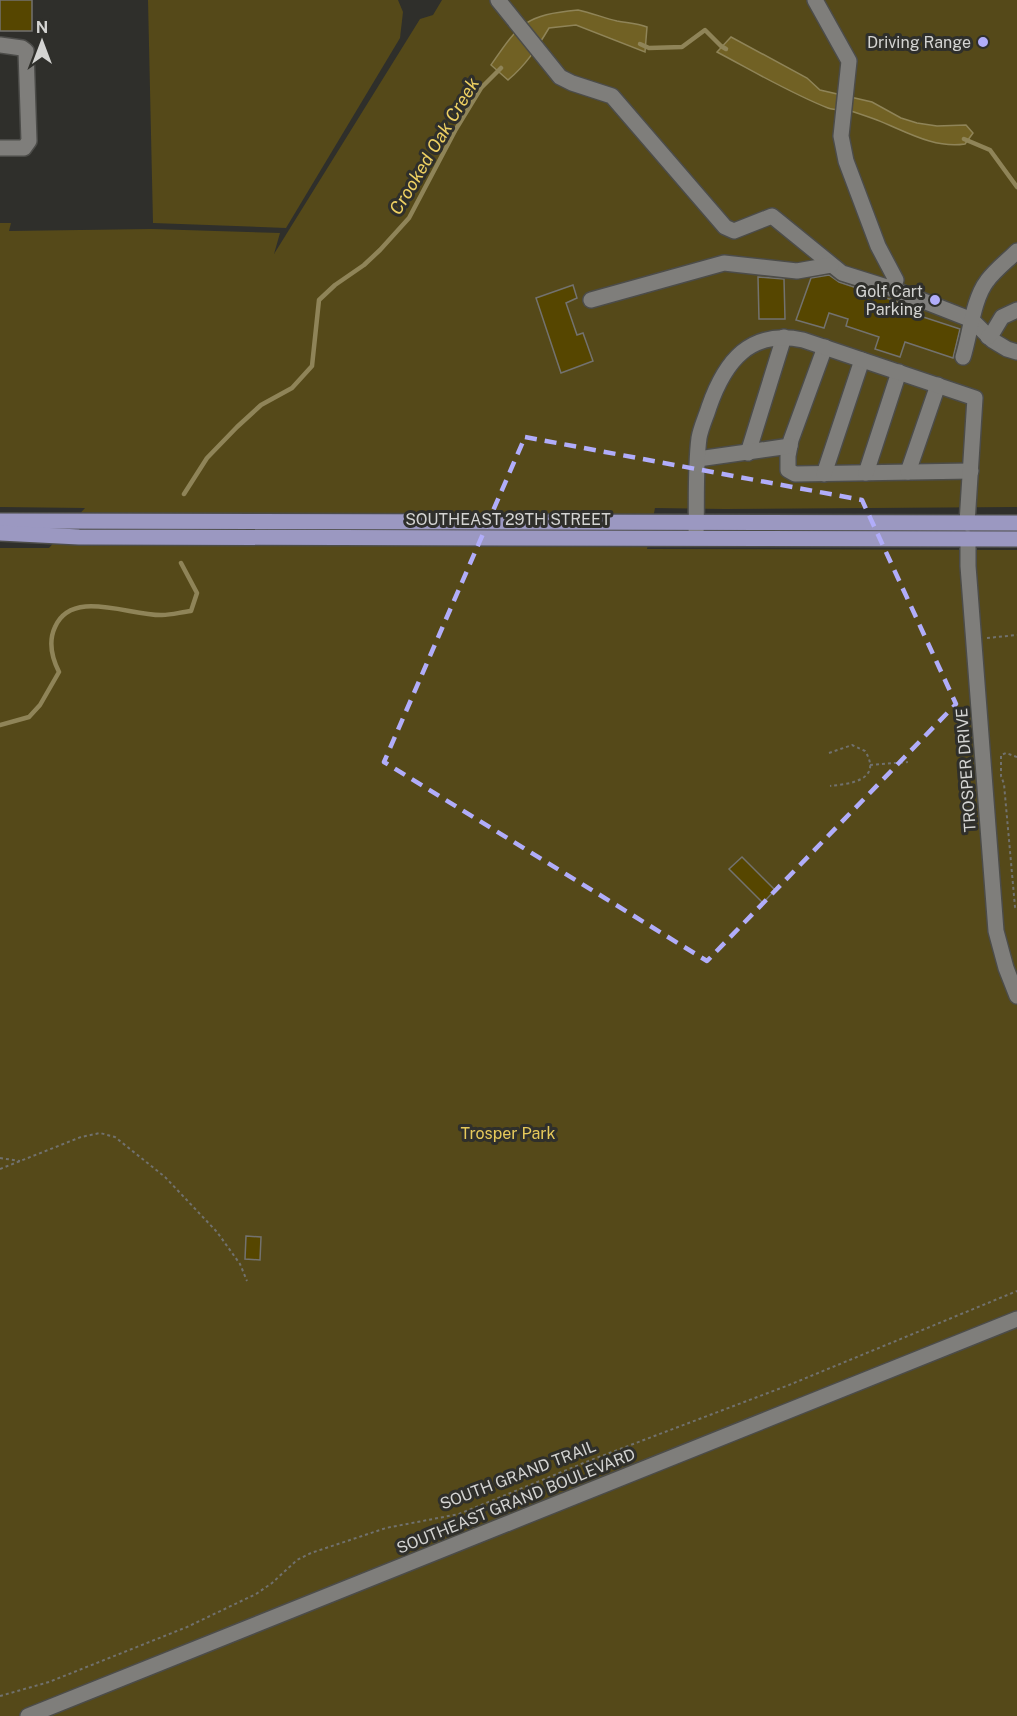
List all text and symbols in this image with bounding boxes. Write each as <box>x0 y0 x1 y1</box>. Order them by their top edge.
north arrow <box>12 12 72 72</box>
text: N <box>36 18 48 37</box>
place label: Driving Range <box>867 33 971 52</box>
marker: Driving Range <box>976 35 990 49</box>
water label: Crooked Oak Creek <box>385 73 483 218</box>
place label: Golf Cart Parking <box>856 282 923 319</box>
marker: Golf Cart Parking <box>928 293 942 307</box>
street label: SOUTHEAST 29TH STREET <box>405 510 611 529</box>
street label: TROSPER DRIVE <box>952 707 980 833</box>
park label: Trosper Park <box>460 1124 556 1143</box>
street label: SOUTH GRAND TRAIL <box>437 1436 599 1514</box>
street label: SOUTHEAST GRAND BOULEVARD <box>394 1444 638 1558</box>

